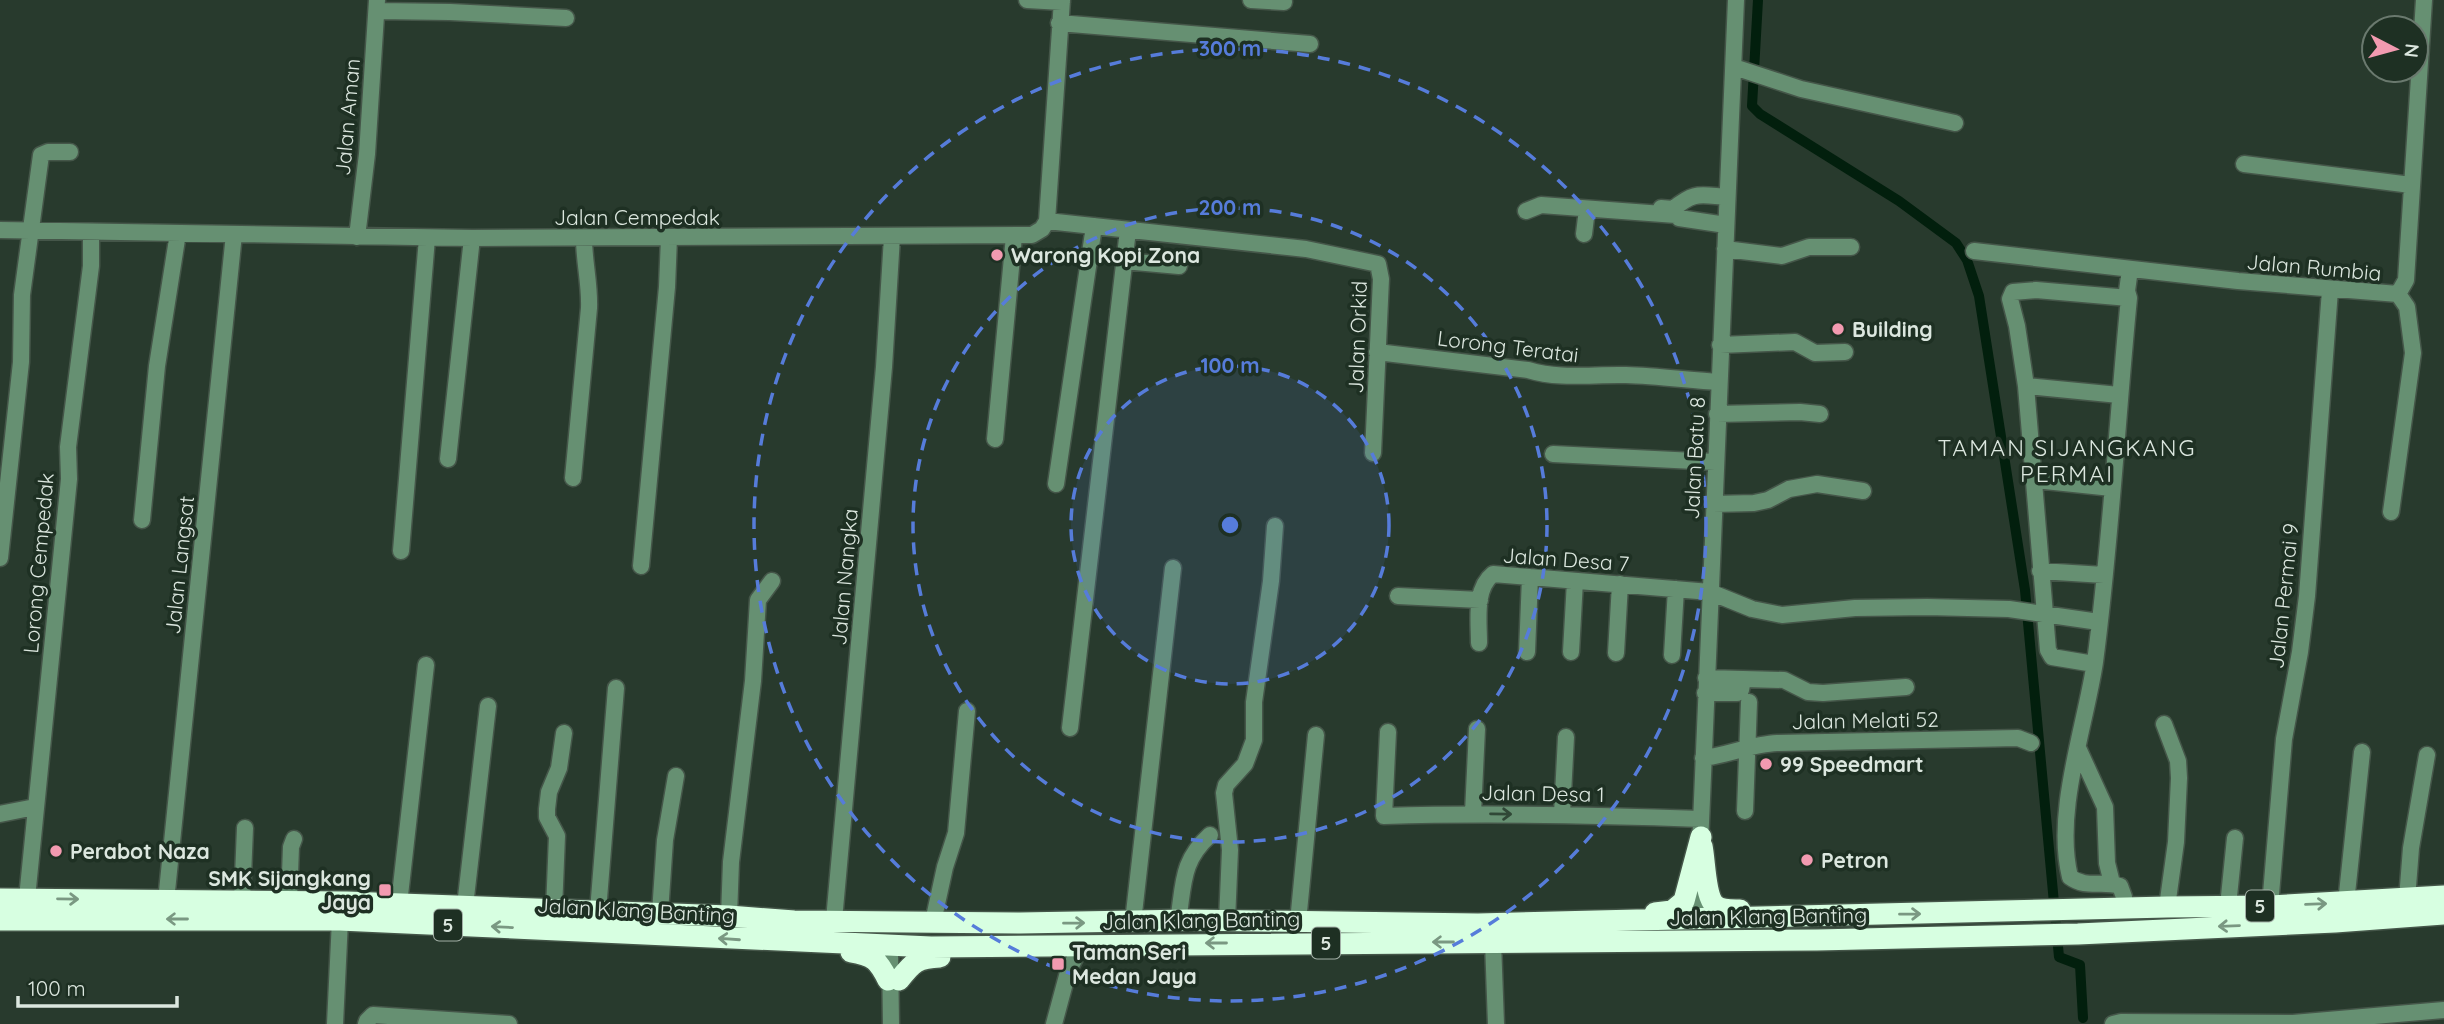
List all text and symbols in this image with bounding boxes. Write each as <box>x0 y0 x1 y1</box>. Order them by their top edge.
north arrow <box>2360 14 2430 84</box>
text: 300 m <box>1199 35 1261 61</box>
text: N <box>2399 43 2425 59</box>
street label: Jalan Aman <box>329 57 365 177</box>
text: 200 m <box>1199 194 1261 220</box>
street label: Jalan Cempedak <box>554 204 720 230</box>
place label: Warong Kopi Zona <box>1011 242 1200 268</box>
marker: Warong Kopi Zona <box>989 247 1005 263</box>
street label: Jalan Rumbia <box>2246 248 2382 286</box>
street label: Jalan Orkid <box>1342 280 1372 394</box>
place label: Building <box>1852 316 1933 342</box>
marker: Building <box>1830 321 1846 337</box>
street label: Lorong Teratai <box>1436 324 1580 368</box>
text: 100 m <box>1200 352 1260 378</box>
street label: Jalan Batu 8 <box>1678 396 1710 520</box>
district label: TAMAN SIJANGKANG PERMAI <box>1938 433 2196 488</box>
street label: Lorong Cempedak <box>17 472 59 654</box>
street label: Jalan Langsat <box>159 495 199 635</box>
street label: Jalan Nangka <box>825 507 863 647</box>
centre of rings <box>1218 513 1242 537</box>
street label: Jalan Permai 9 <box>2262 522 2304 670</box>
street label: Jalan Desa 7 <box>1502 542 1630 576</box>
street label: Jalan Melati 52 <box>1791 706 1939 734</box>
place label: 99 Speedmart <box>1780 751 1924 777</box>
marker: 99 Speedmart <box>1758 756 1774 772</box>
street label: Jalan Desa 1 <box>1481 779 1605 807</box>
one-way arrow <box>1489 807 1512 820</box>
place label: Perabot Naza <box>70 838 210 864</box>
marker: Perabot Naza <box>48 843 64 859</box>
place label: Petron <box>1821 847 1889 873</box>
marker: Petron <box>1799 852 1815 868</box>
place label: SMK Sijangkang Jaya <box>208 865 371 915</box>
marker: SMK Sijangkang Jaya <box>377 882 393 898</box>
road number: 5 <box>2246 890 2274 922</box>
one-way arrow <box>56 892 79 905</box>
street label: Jalan Klang Banting <box>536 892 736 928</box>
one-way arrow <box>2304 898 2327 911</box>
street label: Jalan Klang Banting <box>1669 901 1867 931</box>
street label: Jalan Klang Banting <box>1102 905 1300 935</box>
one-way arrow <box>1899 907 1922 920</box>
road number: 5 <box>434 909 462 940</box>
one-way arrow <box>166 912 189 926</box>
one-way arrow <box>1062 916 1085 930</box>
one-way arrow <box>2218 920 2241 933</box>
one-way arrow <box>491 921 514 934</box>
road number: 5 <box>1312 928 1340 959</box>
one-way arrow <box>719 932 741 945</box>
one-way arrow <box>1432 935 1455 949</box>
one-way arrow <box>1205 936 1228 950</box>
place label: Taman Seri Medan Jaya <box>1072 939 1197 989</box>
marker: Taman Seri Medan Jaya <box>1050 956 1066 972</box>
scale bar <box>18 964 177 1008</box>
text: 100 m <box>28 975 86 1001</box>

